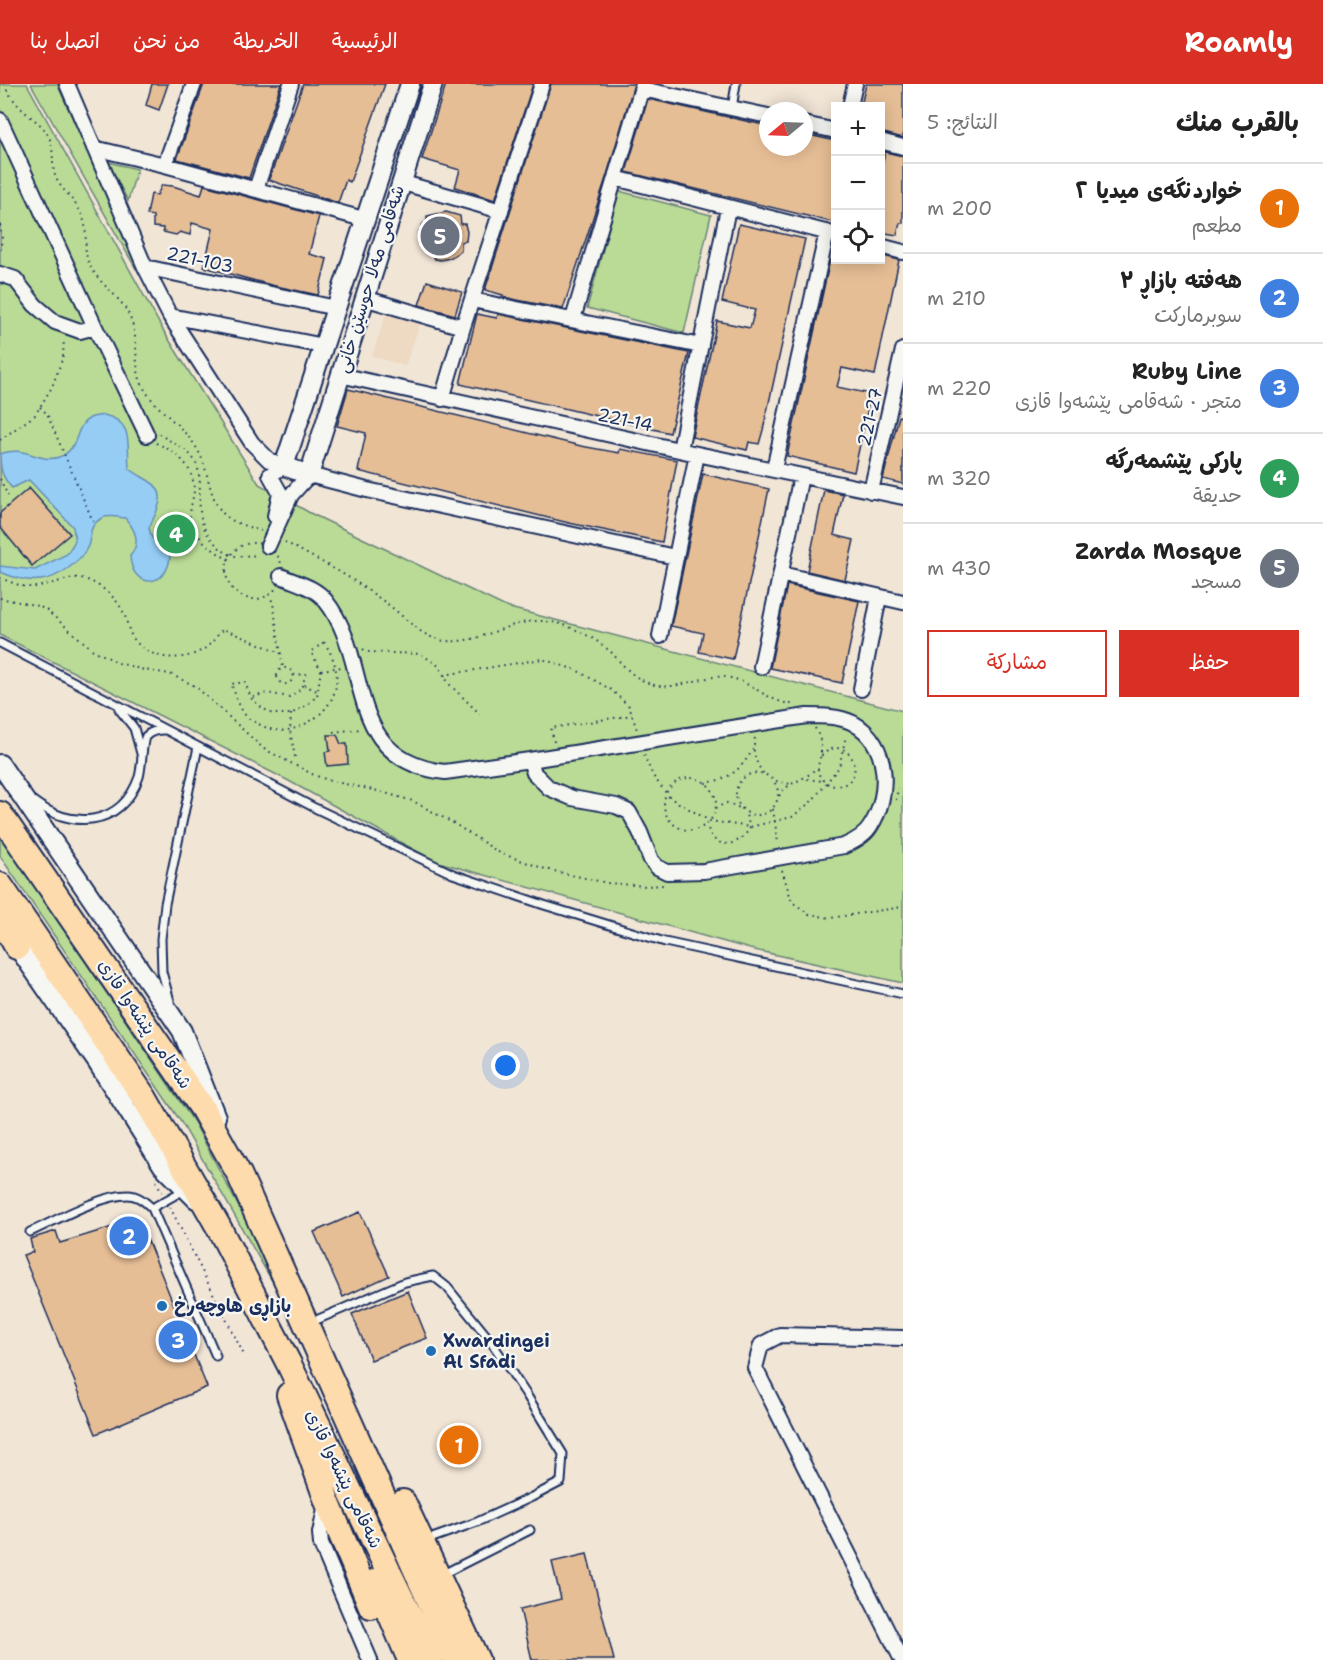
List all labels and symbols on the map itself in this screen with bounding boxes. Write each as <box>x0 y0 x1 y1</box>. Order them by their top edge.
north arrow <box>759 102 813 156</box>
street label: شەقامی مەلا حوسێن خانی <box>330 182 410 376</box>
pin: 5 <box>420 214 460 258</box>
street label: 221-103 <box>164 241 236 279</box>
street label: 221-27 <box>852 385 888 449</box>
street label: 221-14 <box>595 402 655 438</box>
pin: 4 <box>156 512 195 556</box>
street label: شەقامی پێشەوا قازی <box>93 954 197 1094</box>
your location <box>491 1051 520 1080</box>
pin: 2 <box>110 1214 148 1258</box>
place label: بازاڕی هاوچەرخ <box>174 1294 291 1321</box>
marker: بازاڕی هاوچەرخ <box>155 1299 169 1313</box>
pin: 3 <box>158 1318 198 1362</box>
place label: Xwardingei Al Sfadi <box>443 1329 550 1374</box>
marker: Xwardingei Al Sfadi <box>424 1344 438 1358</box>
street label: شەقامی پێشەوا قازی <box>300 1406 388 1552</box>
pin: 1 <box>440 1422 478 1468</box>

